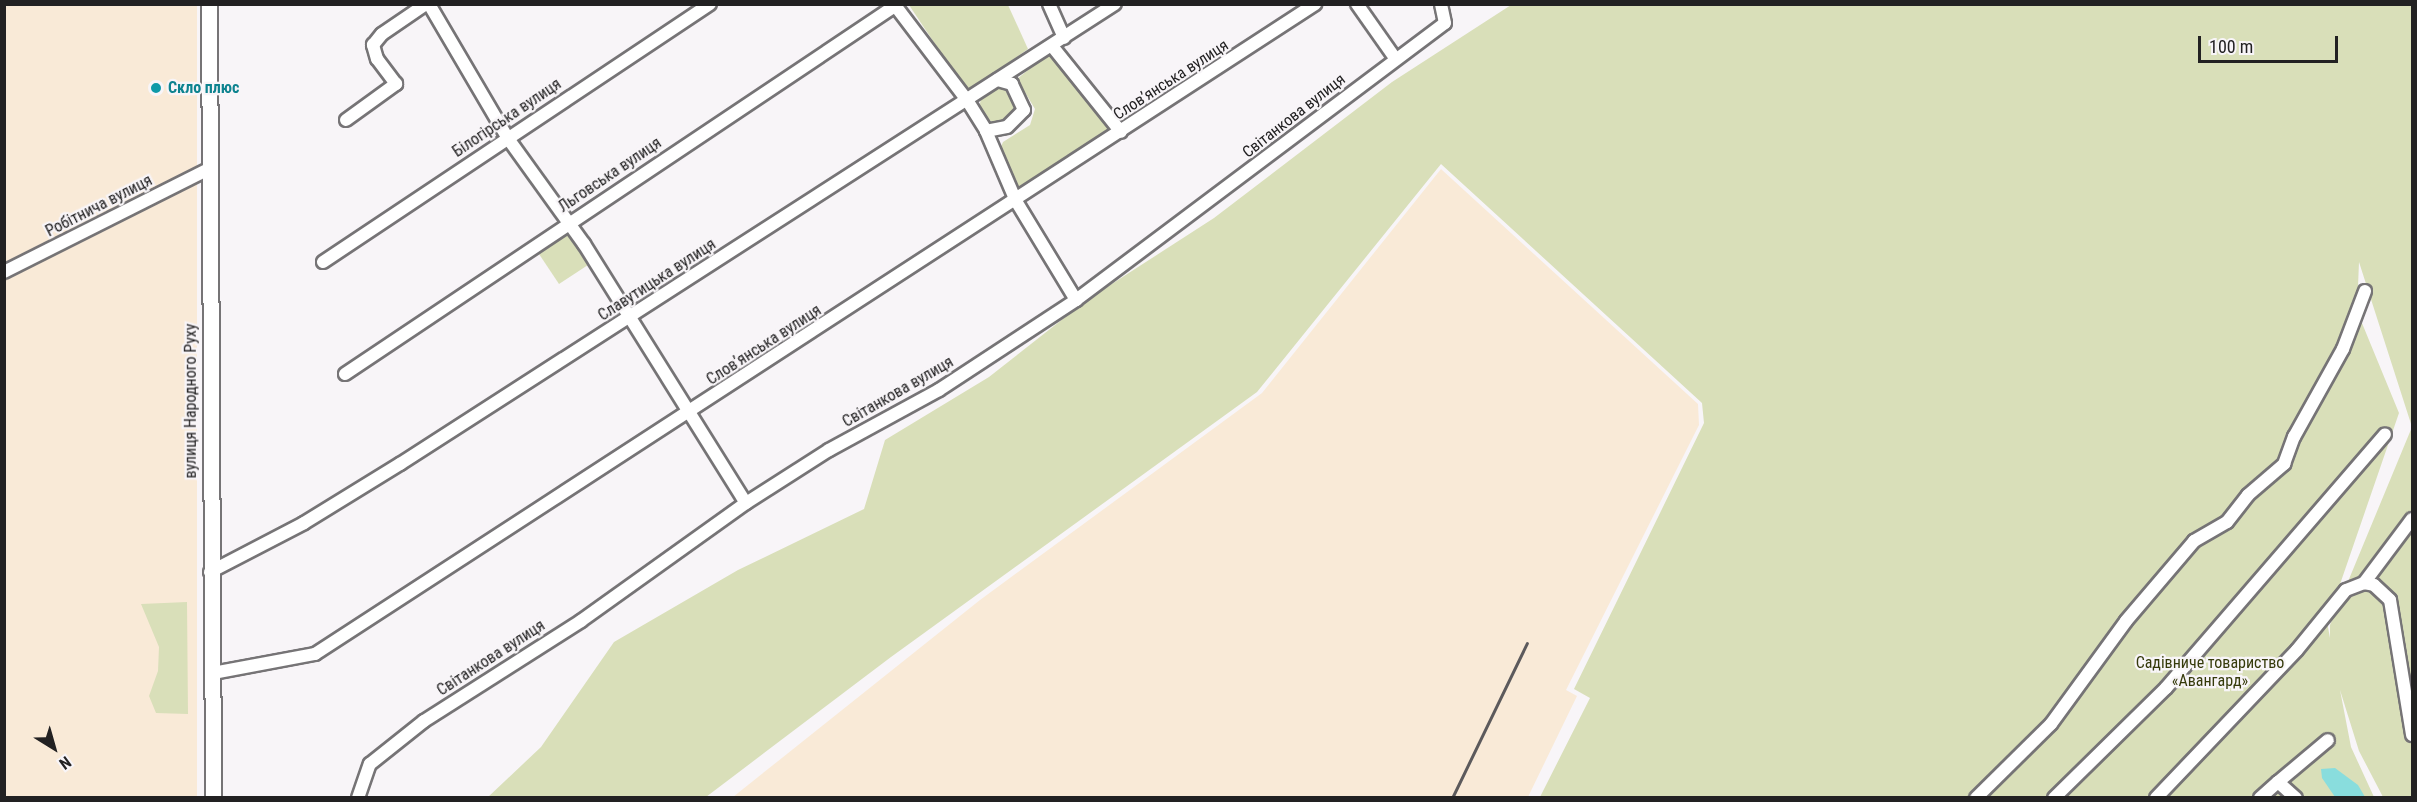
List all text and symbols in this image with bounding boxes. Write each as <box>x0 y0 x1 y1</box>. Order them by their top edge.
scale bar <box>2201 24 2340 62</box>
street label: Словʼянська вулиця <box>1110 36 1232 124</box>
text: 100 m <box>2209 36 2253 57</box>
street label: Світанкова вулиця <box>1239 70 1349 162</box>
street label: Білогірська вулиця <box>449 75 565 161</box>
place label: Скло плюс <box>168 78 239 98</box>
marker: Скло плюс <box>149 81 163 95</box>
street label: Льговська вулиця <box>555 133 665 217</box>
street label: Робітнича вулиця <box>42 171 156 241</box>
street label: Славутицька вулиця <box>595 235 719 325</box>
street label: Словʼянська вулиця <box>703 301 825 389</box>
street label: вулиця Народного Руху <box>181 323 201 479</box>
street label: Світанкова вулиця <box>839 352 957 432</box>
street label: Світанкова вулиця <box>433 616 549 700</box>
park label: Садівниче товариство «Авангард» <box>2136 653 2284 691</box>
north arrow <box>24 718 84 778</box>
text: N <box>56 752 75 773</box>

